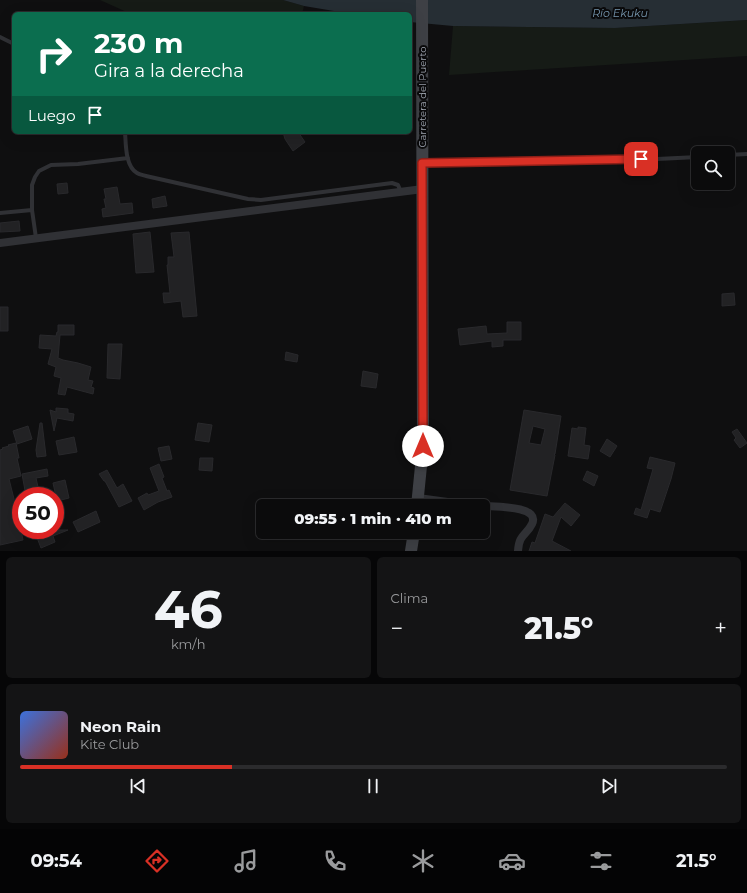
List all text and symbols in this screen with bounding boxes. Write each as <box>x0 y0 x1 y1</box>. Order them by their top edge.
water label: Río Ekuku <box>592 6 648 20</box>
text: 230 m <box>94 26 183 60</box>
icon: right <box>28 28 80 80</box>
street label: Carretera del Puerto <box>416 46 429 148</box>
text: Gira a la derecha <box>94 60 244 82</box>
icon: arrive <box>84 104 106 126</box>
text: Luego <box>28 106 76 125</box>
pin <box>624 142 658 176</box>
map controls <box>691 146 735 190</box>
button: search <box>691 146 735 190</box>
icon: arrive <box>630 148 652 170</box>
position arrow <box>402 425 444 467</box>
speed limit sign: 50 <box>12 487 64 539</box>
text: 09:55 · 1 min · 410 m <box>294 509 452 528</box>
text: 46 <box>154 578 223 641</box>
text: Clima <box>391 590 428 606</box>
text: 21.5° <box>524 610 593 647</box>
text: − <box>391 615 403 642</box>
text: + <box>714 615 727 642</box>
text: km/h <box>171 636 206 652</box>
text: Neon Rain <box>80 717 161 736</box>
text: Kite Club <box>80 736 139 752</box>
icon: previous <box>127 775 149 797</box>
icon: pause <box>362 775 384 797</box>
icon: next <box>598 775 620 797</box>
icon: directions <box>143 847 171 875</box>
icon: music <box>232 847 260 875</box>
icon: phone <box>321 847 349 875</box>
icon: climate <box>409 847 437 875</box>
icon: car <box>498 847 526 875</box>
icon: filters <box>587 847 615 875</box>
text: 09:54 <box>30 850 82 872</box>
text: 21.5° <box>676 850 716 872</box>

